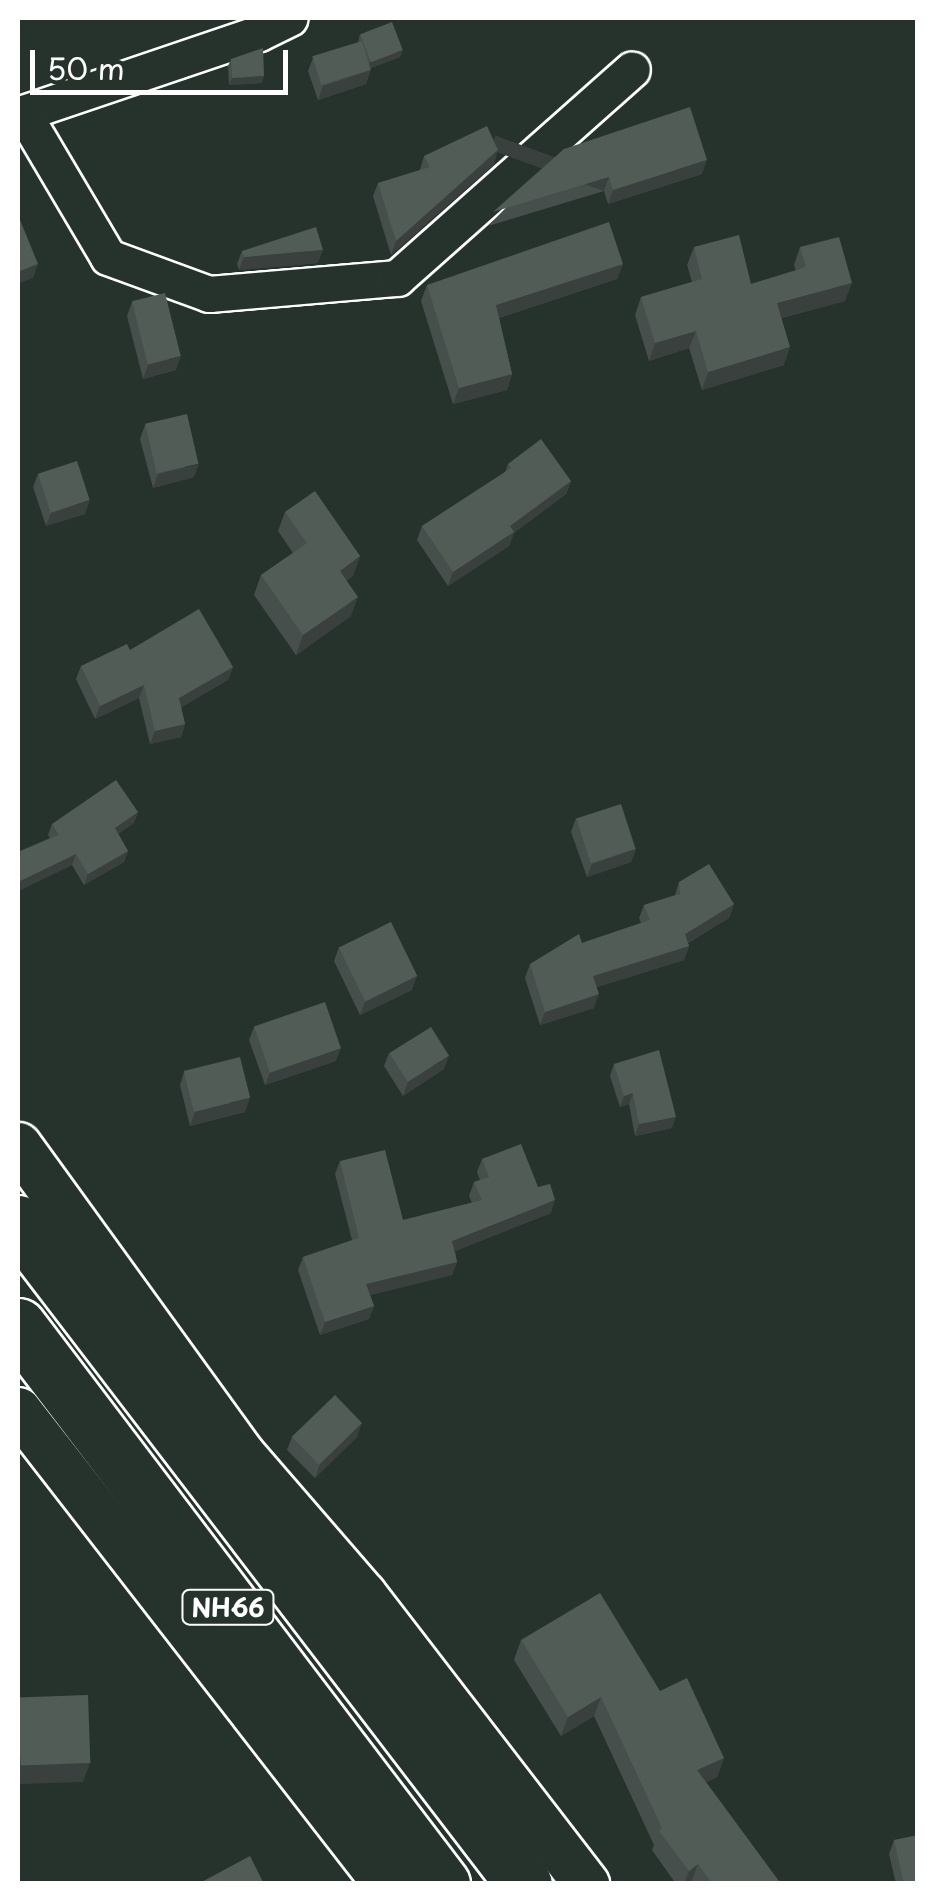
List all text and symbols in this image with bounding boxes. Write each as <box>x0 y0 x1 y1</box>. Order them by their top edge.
scale bar <box>35 30 292 92</box>
text: 50 m <box>47 45 125 90</box>
road number: NH66 <box>180 1587 276 1627</box>

